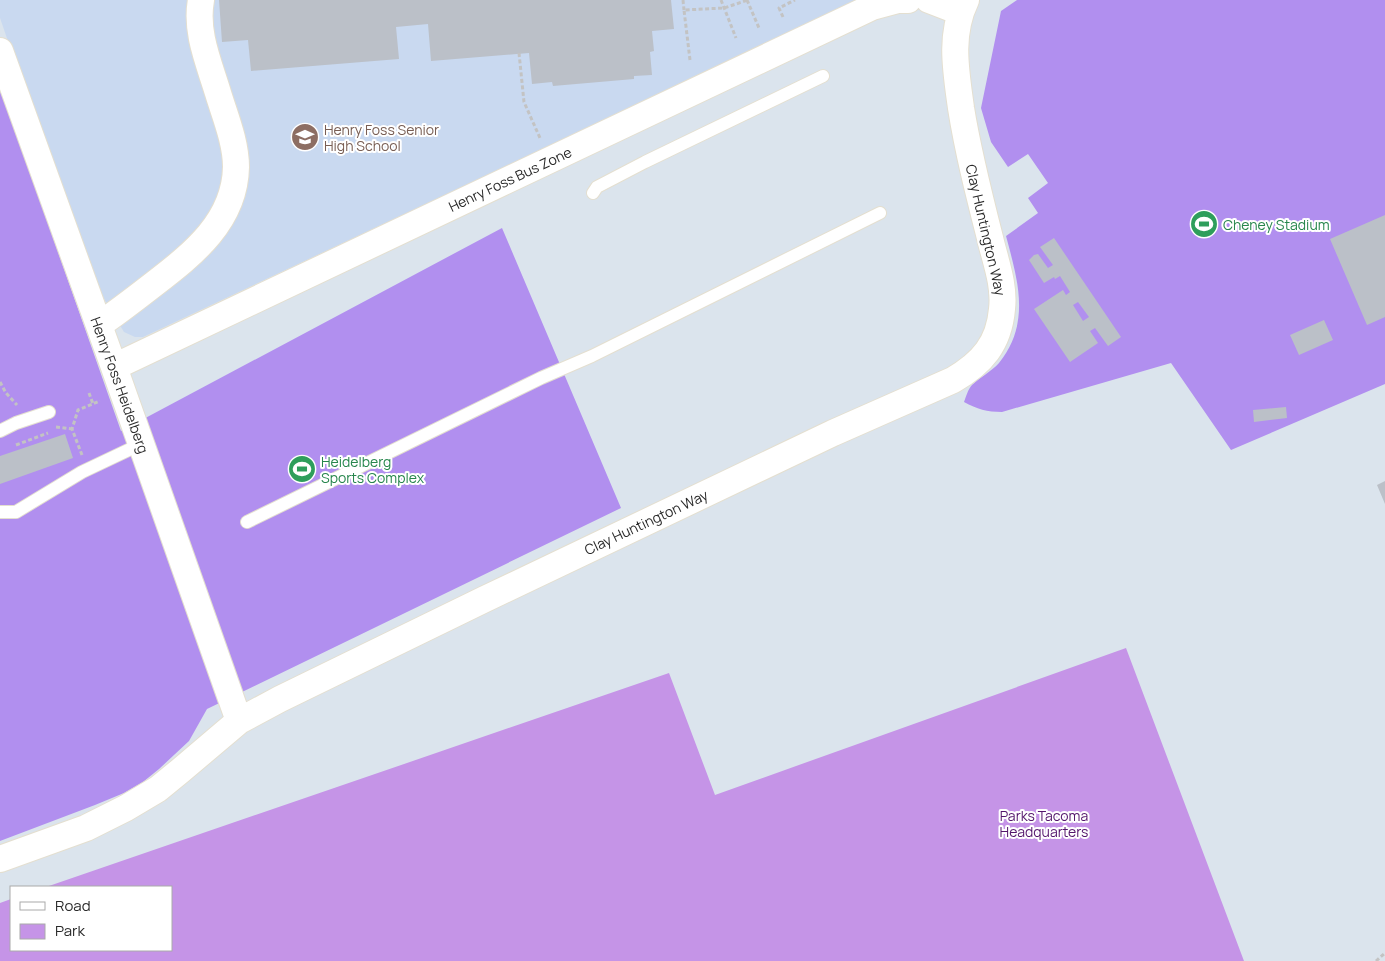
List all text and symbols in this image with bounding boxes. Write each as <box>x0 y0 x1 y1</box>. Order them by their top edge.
place label: Henry Foss Senior High School <box>324 120 439 155</box>
school or university icon: Henry Foss Senior High School <box>290 122 320 152</box>
street label: Henry Foss Bus Zone <box>445 142 575 216</box>
street label: Clay Huntington Way <box>962 162 1011 298</box>
sports icon: Cheney Stadium <box>1189 209 1219 239</box>
place label: Cheney Stadium <box>1223 215 1330 234</box>
street label: Henry Foss Heidelberg <box>86 314 154 456</box>
place label: Heidelberg Sports Complex <box>321 452 425 487</box>
sports icon: Heidelberg Sports Complex <box>287 454 317 484</box>
street label: Clay Huntington Way <box>581 485 711 559</box>
park label: Parks Tacoma Headquarters <box>1000 806 1088 841</box>
legend <box>10 886 172 951</box>
text: Road <box>55 895 91 916</box>
text: Park <box>55 920 85 941</box>

